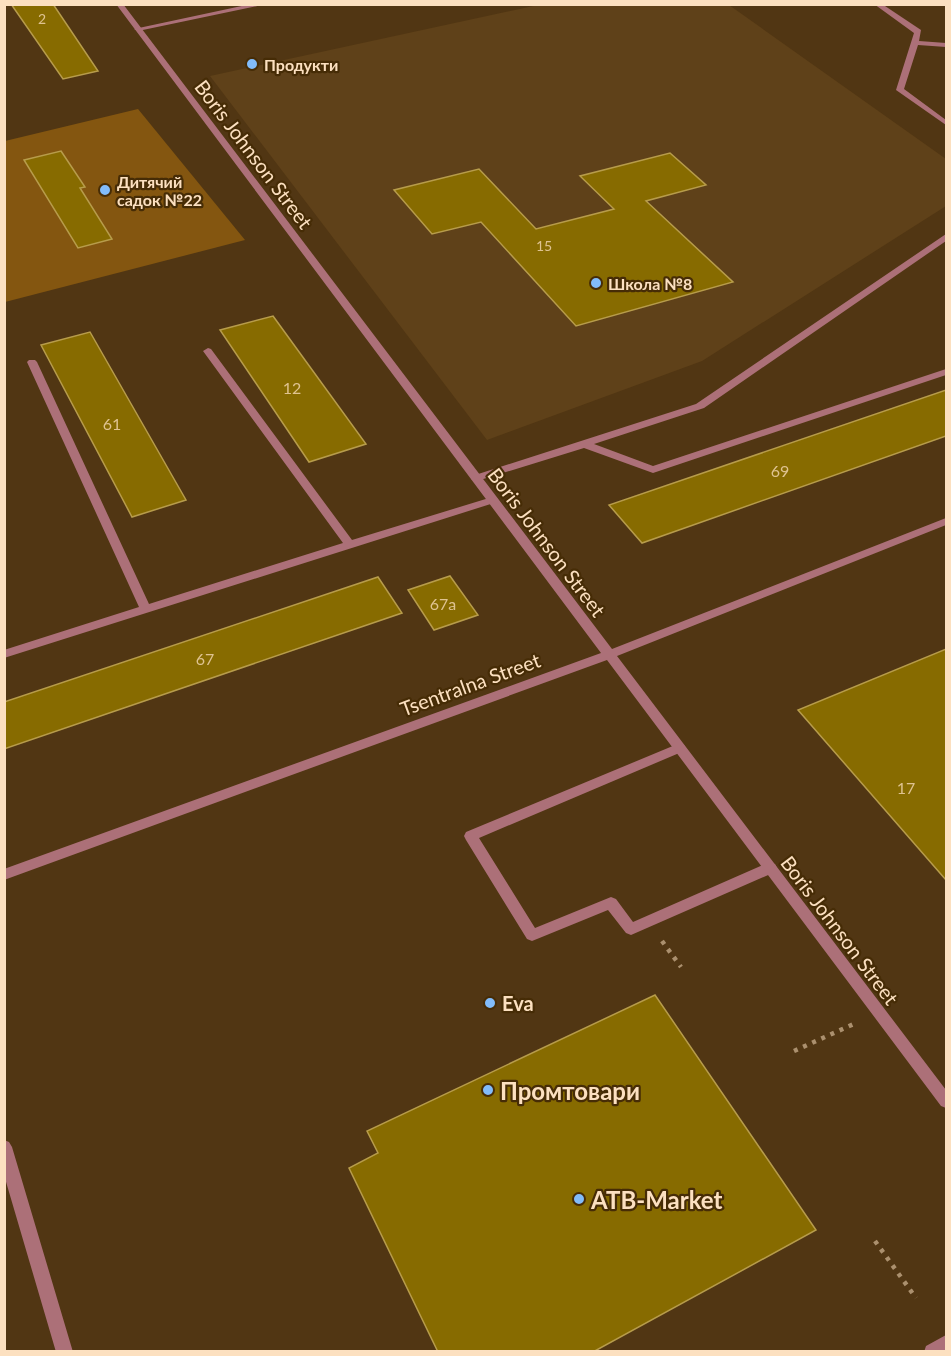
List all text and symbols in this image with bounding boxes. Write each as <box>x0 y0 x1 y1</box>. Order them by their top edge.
house number: 2 <box>38 10 46 27</box>
place label: Продукти <box>264 55 338 74</box>
marker: Продукти <box>245 57 259 71</box>
street label: Boris Johnson Street <box>190 75 318 233</box>
place label: Дитячий садок №22 <box>117 172 202 209</box>
marker: Дитячий садок №22 <box>98 183 112 197</box>
house number: 15 <box>536 237 552 254</box>
place label: Школа №8 <box>608 274 692 293</box>
marker: Школа №8 <box>589 276 603 290</box>
house number: 12 <box>283 378 301 397</box>
house number: 61 <box>103 414 121 433</box>
house number: 69 <box>771 461 789 480</box>
street label: Boris Johnson Street <box>483 463 611 621</box>
house number: 67а <box>430 594 456 613</box>
street label: Tsentralna Street <box>397 647 543 721</box>
house number: 67 <box>196 649 214 668</box>
house number: 17 <box>897 778 915 797</box>
street label: Boris Johnson Street <box>776 851 904 1009</box>
place label: Eva <box>502 991 534 1015</box>
marker: Eva <box>483 996 497 1010</box>
place label: Промтовари <box>500 1076 640 1105</box>
marker: Промтовари <box>481 1083 495 1097</box>
place label: ATB-Market <box>590 1185 723 1214</box>
marker: ATB-Market <box>572 1192 586 1206</box>

